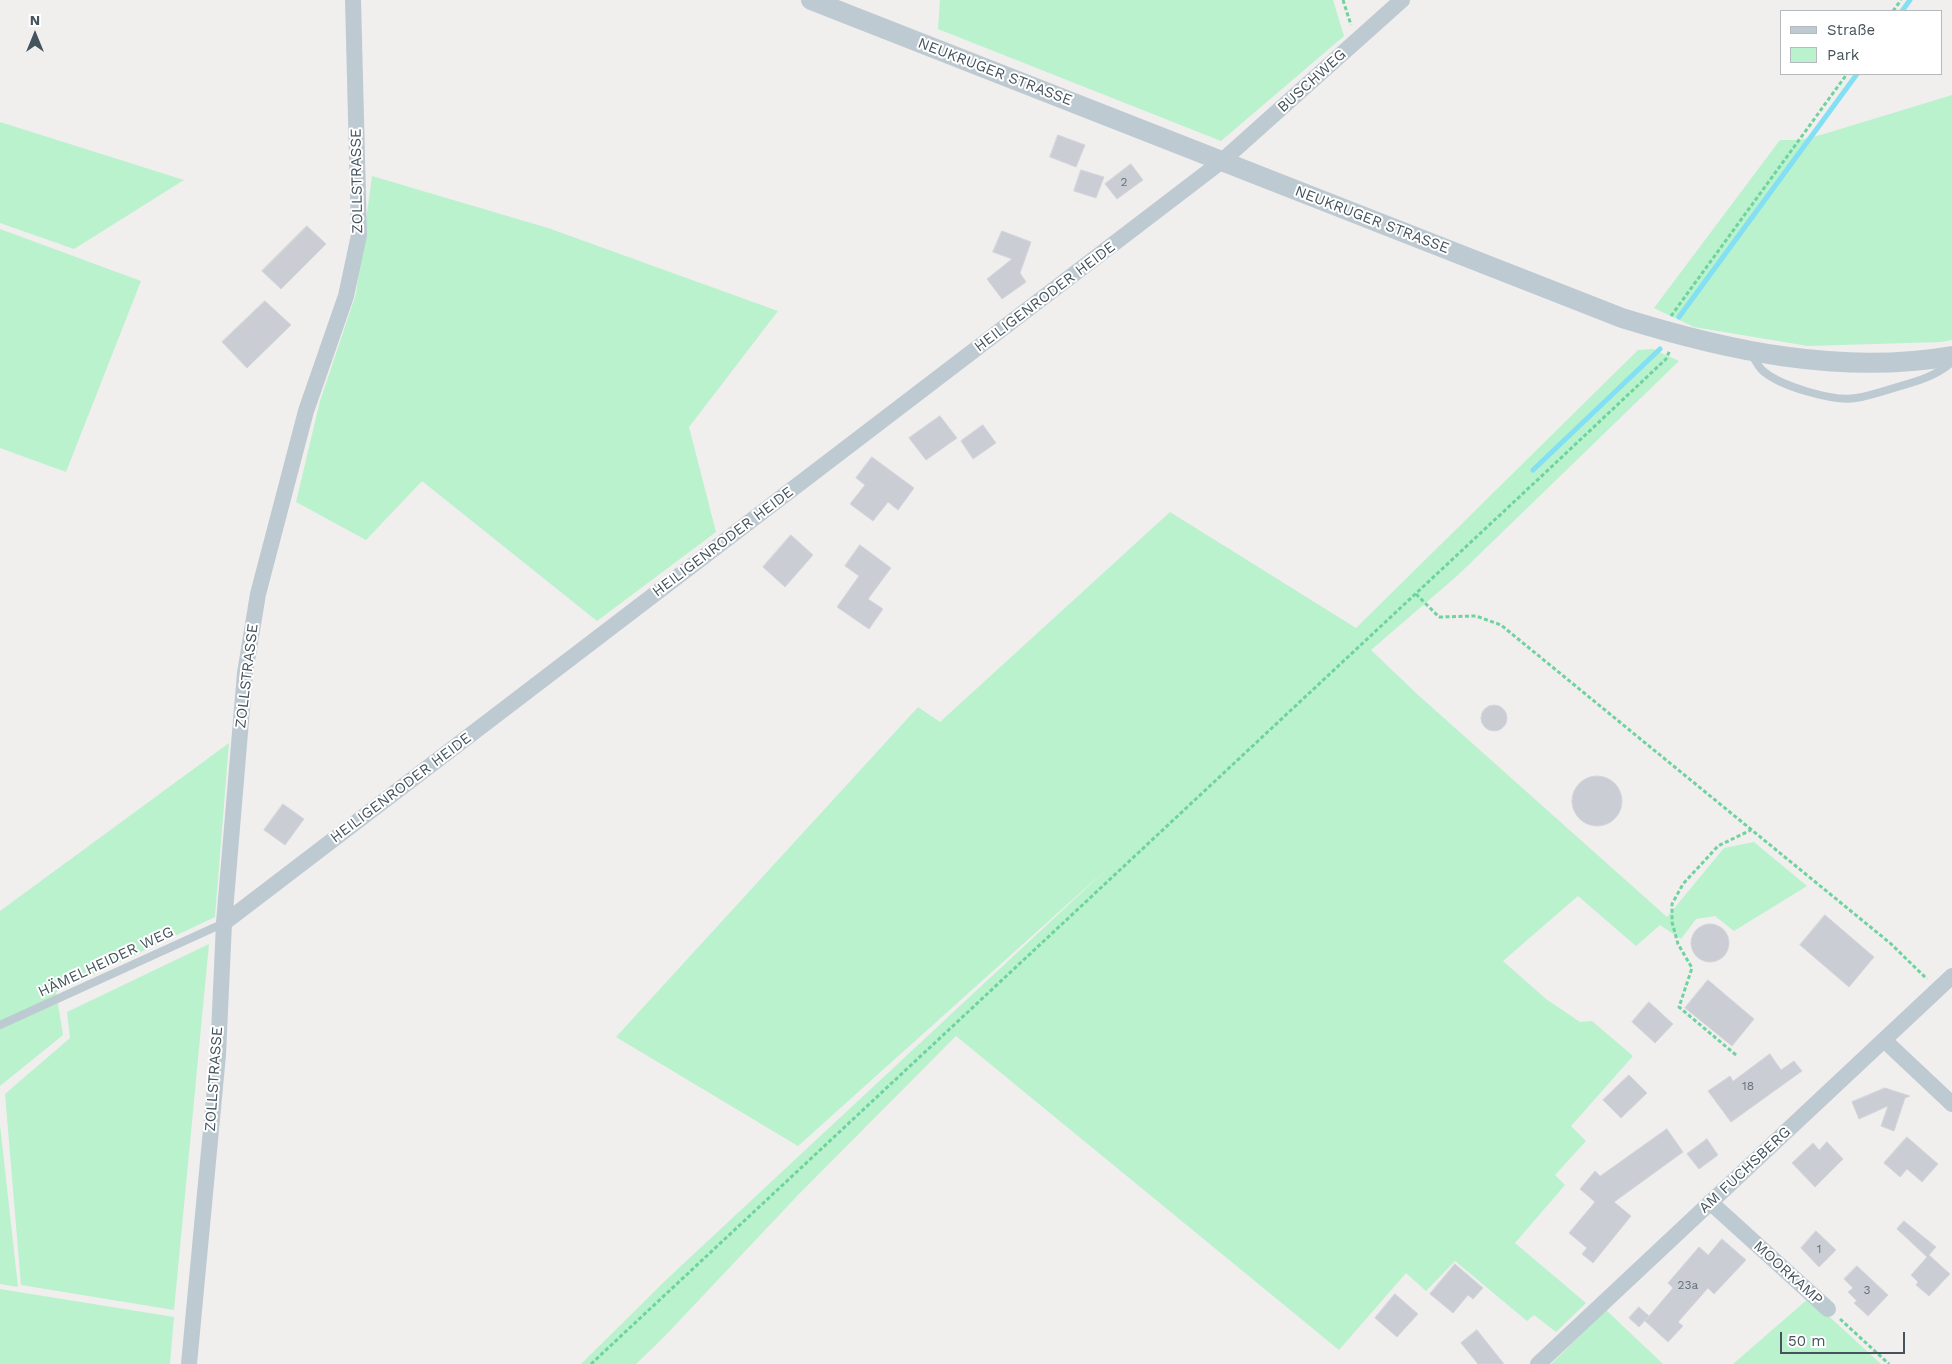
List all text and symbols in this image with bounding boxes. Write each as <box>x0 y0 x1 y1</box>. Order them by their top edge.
north arrow <box>10 10 60 60</box>
legend <box>1780 10 1942 75</box>
text: N <box>30 12 40 28</box>
text: Straße <box>1827 21 1875 39</box>
street label: NEUKRUGER STRASSE <box>915 34 1075 110</box>
street label: BUSCHWEG <box>1274 46 1350 116</box>
text: Park <box>1827 46 1859 64</box>
street label: ZOLLSTRASSE <box>347 128 367 234</box>
house number: 2 <box>1121 175 1127 189</box>
street label: NEUKRUGER STRASSE <box>1292 182 1452 258</box>
street label: HEILIGENRODER HEIDE <box>971 238 1119 356</box>
street label: HEILIGENRODER HEIDE <box>649 483 797 601</box>
street label: ZOLLSTRASSE <box>232 623 262 729</box>
street label: HEILIGENRODER HEIDE <box>327 729 475 847</box>
street label: HÄMELHEIDER WEG <box>35 923 177 1001</box>
street label: ZOLLSTRASSE <box>201 1026 227 1132</box>
house number: 18 <box>1742 1079 1754 1093</box>
street label: AM FUCHSBERG <box>1695 1123 1795 1217</box>
street label: MOORKAMP <box>1750 1237 1826 1309</box>
house number: 1 <box>1817 1242 1821 1256</box>
house number: 23a <box>1678 1278 1698 1292</box>
house number: 3 <box>1864 1283 1870 1297</box>
scale bar <box>1782 1322 1907 1354</box>
text: 50 m <box>1788 1332 1825 1350</box>

